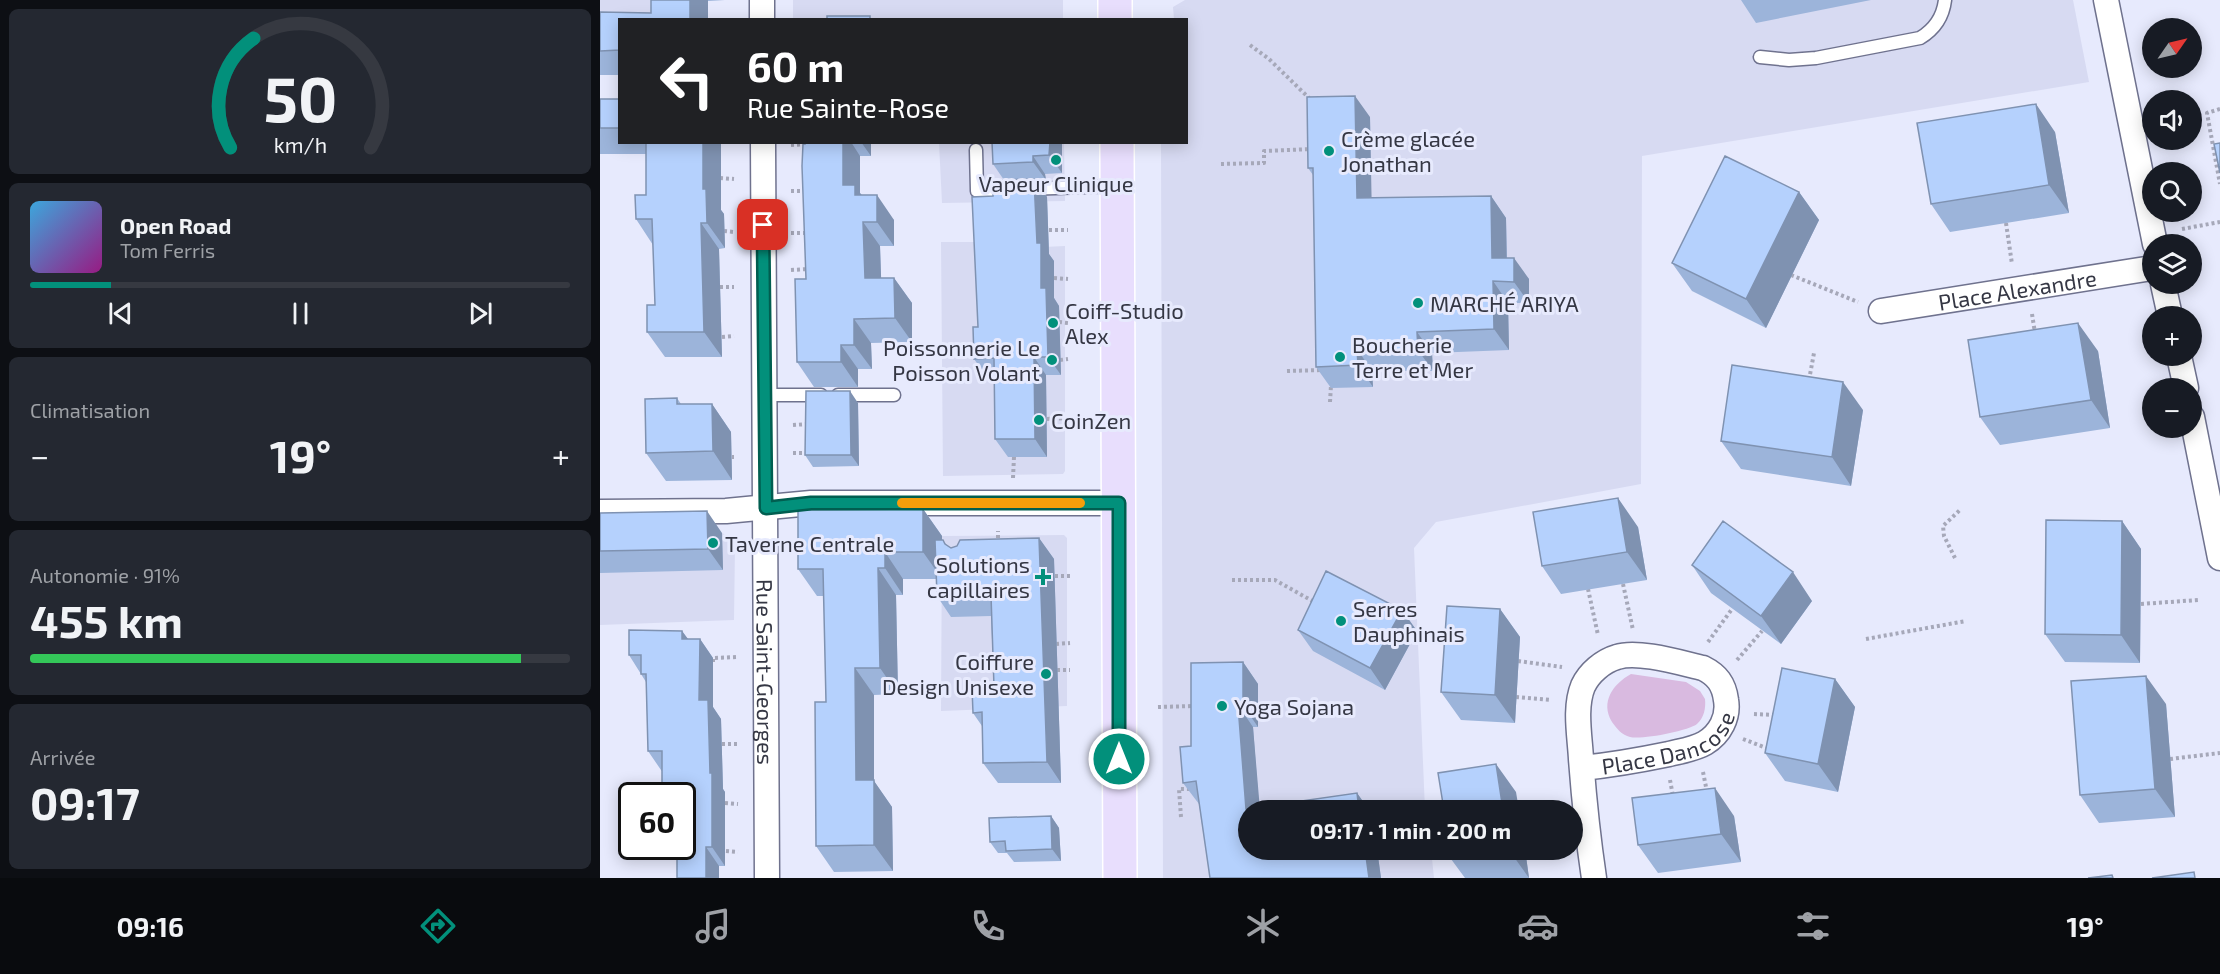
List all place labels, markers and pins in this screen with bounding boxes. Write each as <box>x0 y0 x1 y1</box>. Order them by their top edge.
place label: Crème glacée Jonathan <box>1341 125 1475 176</box>
marker: Crème glacée Jonathan <box>1322 144 1336 158</box>
marker: Vapeur Clinique <box>1049 153 1063 167</box>
place label: Vapeur Clinique <box>979 170 1133 196</box>
pin <box>737 199 788 250</box>
place label: MARCHÉ ARIYA <box>1430 290 1579 316</box>
marker: MARCHÉ ARIYA <box>1411 296 1425 310</box>
place label: Coiff-Studio Alex <box>1065 297 1184 348</box>
marker: Coiff-Studio Alex <box>1046 316 1060 330</box>
place label: Boucherie Terre et Mer <box>1352 331 1473 382</box>
place label: Poissonnerie Le Poisson Volant <box>883 334 1040 385</box>
marker: Boucherie Terre et Mer <box>1333 350 1347 364</box>
marker: Poissonnerie Le Poisson Volant <box>1045 353 1059 367</box>
place label: CoinZen <box>1051 407 1131 433</box>
marker: CoinZen <box>1032 413 1046 427</box>
place label: Taverne Centrale <box>725 530 894 556</box>
marker: Taverne Centrale <box>706 536 720 550</box>
place label: Solutions capillaires <box>927 551 1030 602</box>
marker: Solutions capillaires <box>1034 568 1052 586</box>
place label: Serres Dauphinais <box>1353 595 1465 646</box>
marker: Serres Dauphinais <box>1334 614 1348 628</box>
place label: Coiffure Design Unisexe <box>882 648 1034 699</box>
marker: Coiffure Design Unisexe <box>1039 667 1053 681</box>
place label: Yoga Sojana <box>1234 693 1354 720</box>
marker: Yoga Sojana <box>1215 699 1229 713</box>

